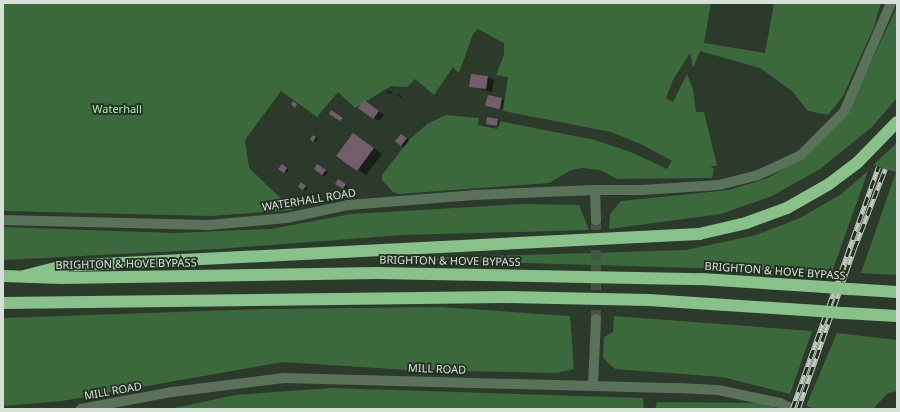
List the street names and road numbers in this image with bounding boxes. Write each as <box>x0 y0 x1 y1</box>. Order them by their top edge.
street label: WATERHALL ROAD <box>261 186 357 214</box>
street label: BRIGHTON & HOVE BYPASS <box>379 253 521 269</box>
street label: BRIGHTON & HOVE BYPASS <box>55 256 197 272</box>
street label: BRIGHTON & HOVE BYPASS <box>704 259 846 283</box>
street label: MILL ROAD <box>408 361 466 377</box>
street label: MILL ROAD <box>83 379 143 403</box>

